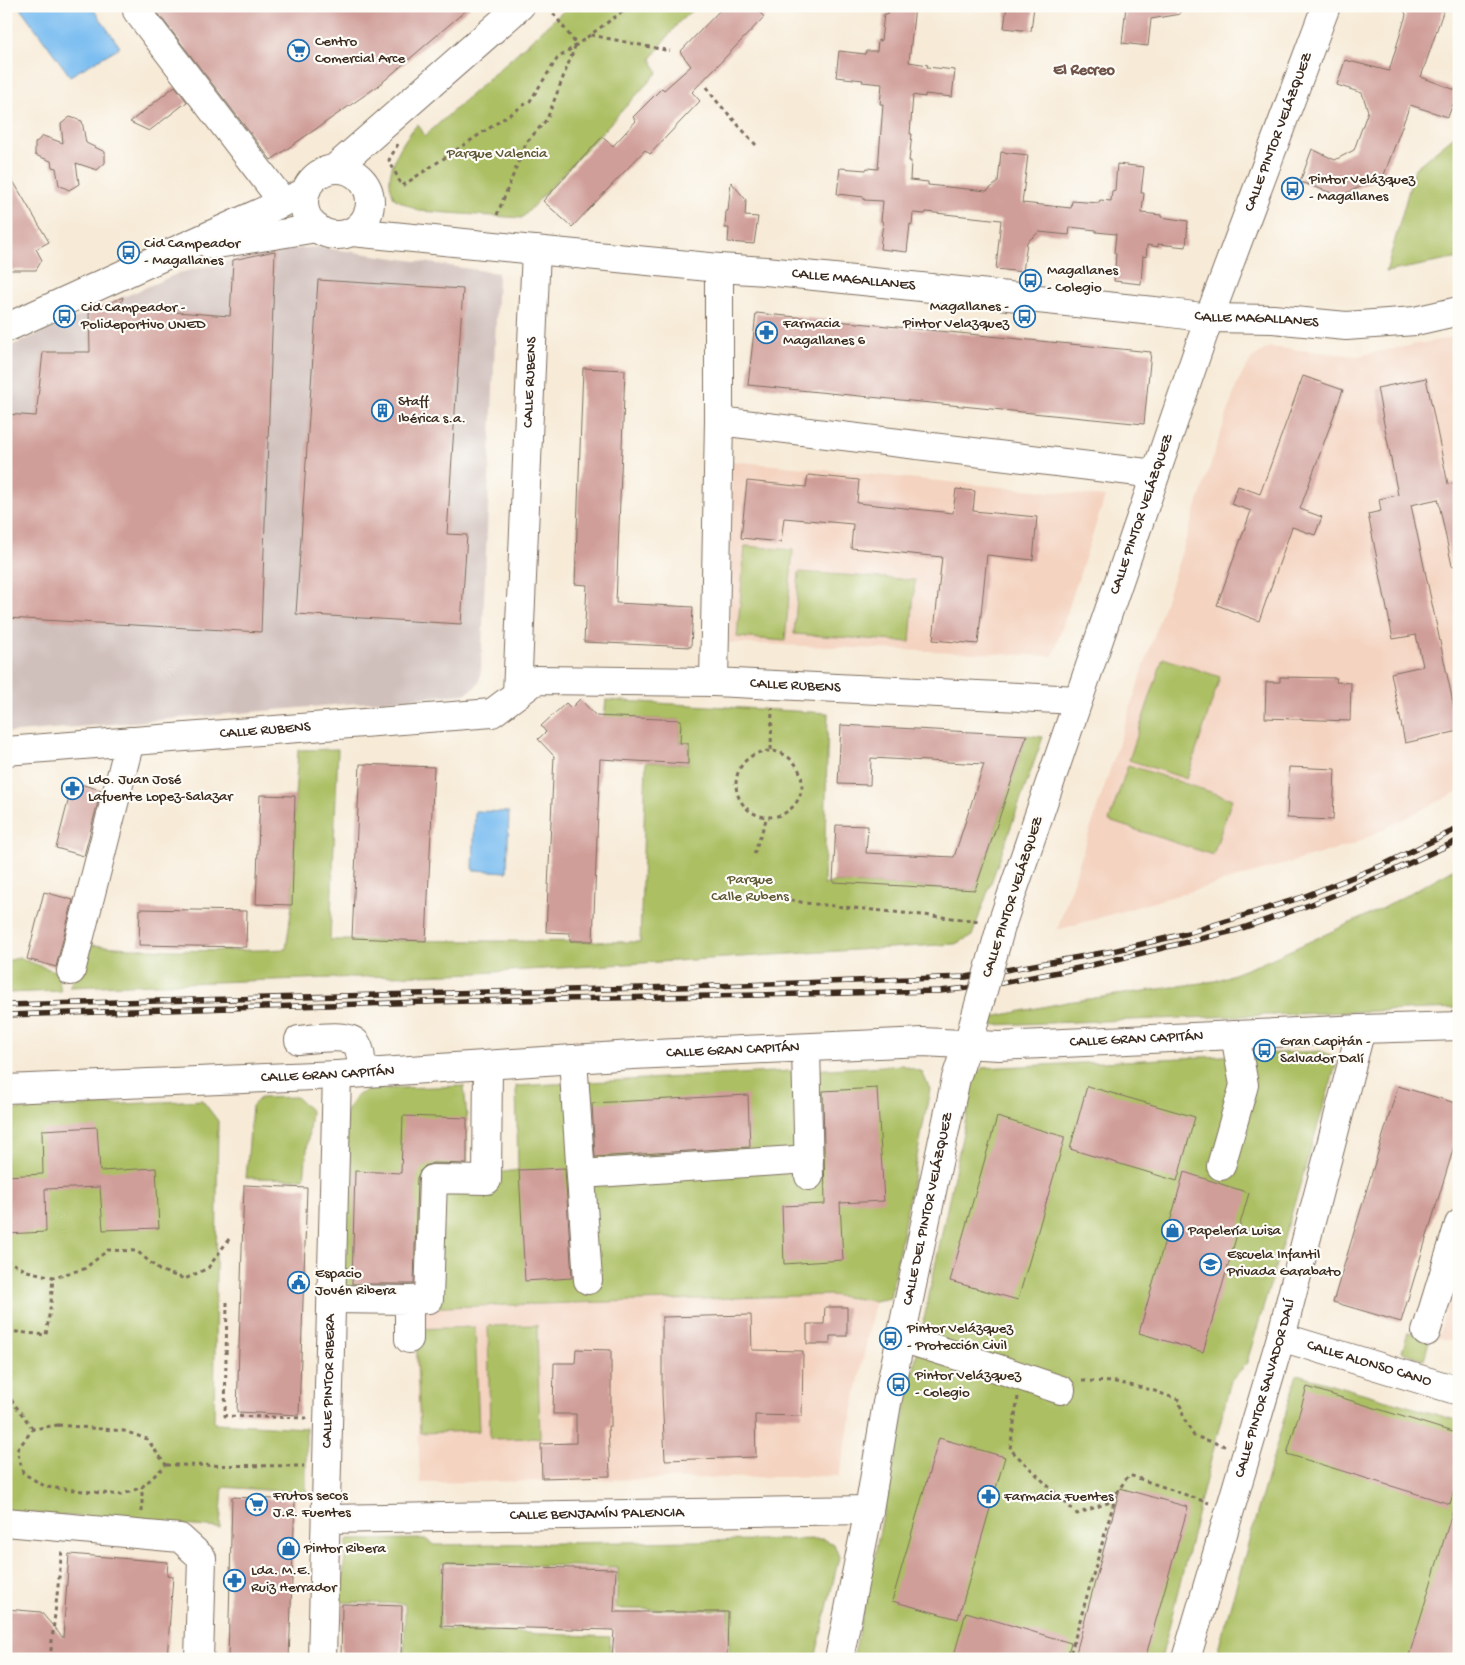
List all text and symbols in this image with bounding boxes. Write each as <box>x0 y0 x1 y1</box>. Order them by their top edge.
place label: Centro Comercial Arce <box>315 33 405 68</box>
supermarket icon: Centro Comercial Arce <box>287 39 311 63</box>
street label: CALLE PINTOR VELÁZQUEZ <box>1241 50 1317 214</box>
district label: El Recreo <box>1053 62 1115 81</box>
park label: Parque Valencia <box>446 145 548 163</box>
place label: Pintor Velázquez - Magallanes <box>1308 171 1416 206</box>
bus stop icon: Pintor Velázquez - Magallanes <box>1281 177 1305 201</box>
place label: Cid Campeador - Magallanes <box>144 235 242 270</box>
bus stop icon: Cid Campeador - Magallanes <box>116 241 140 265</box>
place label: Magallanes - Colegio <box>1047 262 1118 297</box>
street label: CALLE MAGALLANES <box>791 265 917 295</box>
bus stop icon: Magallanes - Colegio <box>1019 268 1043 292</box>
place label: Magallanes - Pintor Velazquez <box>902 298 1009 333</box>
place label: Cid Campeador - Polideportivo UNED <box>80 299 206 334</box>
bus stop icon: Magallanes - Pintor Velazquez <box>1013 304 1037 328</box>
bus stop icon: Cid Campeador - Polideportivo UNED <box>53 305 77 329</box>
street label: CALLE MAGALLANES <box>1193 307 1320 332</box>
place label: Farmacia Magallanes 6 <box>782 315 865 350</box>
pharmacy icon: Farmacia Magallanes 6 <box>755 321 779 345</box>
street label: CALLE RUBENS <box>519 336 541 428</box>
place label: Staff Ibérica s.a. <box>398 393 466 428</box>
building icon: Staff Ibérica s.a. <box>370 399 394 423</box>
street label: CALLE PINTOR VELÁZQUEZ <box>1106 431 1178 597</box>
street label: CALLE RUBENS <box>749 675 841 697</box>
street label: CALLE RUBENS <box>219 718 311 743</box>
place label: Ldo. Juan José Lafuente Lopez-Salazar <box>88 771 234 806</box>
pharmacy icon: Ldo. Juan José Lafuente Lopez-Salazar <box>60 777 84 801</box>
street label: CALLE PINTOR VELÁZQUEZ <box>978 814 1048 980</box>
park label: Parque Calle Rubens <box>711 871 789 906</box>
street label: CALLE GRAN CAPITÁN <box>1069 1027 1204 1052</box>
place label: Gran Capitán - Salvador Dalí <box>1280 1033 1371 1068</box>
street label: CALLE GRAN CAPITÁN <box>666 1039 800 1063</box>
bus stop icon: Gran Capitán - Salvador Dalí <box>1252 1039 1276 1063</box>
street label: CALLE GRAN CAPITÁN <box>260 1062 395 1087</box>
street label: CALLE DEL PINTOR VELÁZQUEZ <box>899 1110 958 1307</box>
shop icon: Papelería Luisa <box>1160 1219 1184 1243</box>
place label: Papelería Luisa <box>1187 1222 1282 1240</box>
place label: Escuela Infantil Privada Garabato <box>1226 1246 1341 1281</box>
school or university icon: Escuela Infantil Privada Garabato <box>1199 1252 1223 1276</box>
place label: Espacio Jovén Ribera <box>315 1265 397 1300</box>
public building icon: Espacio Jovén Ribera <box>287 1271 311 1295</box>
street label: CALLE PINTOR SALVADOR DALÍ <box>1231 1297 1300 1480</box>
street label: CALLE PINTOR RIBERA <box>318 1313 340 1448</box>
place label: Pintor Velázquez - Protección Civil <box>906 1320 1014 1355</box>
bus stop icon: Pintor Velázquez - Protección Civil <box>879 1326 903 1350</box>
street label: CALLE ALONSO CANO <box>1304 1336 1434 1391</box>
place label: Pintor Velázquez - Colegio <box>914 1367 1022 1402</box>
bus stop icon: Pintor Velázquez - Colegio <box>887 1373 911 1397</box>
pharmacy icon: Farmacia Fuentes <box>976 1485 1000 1509</box>
place label: Frutos secos J.R. Fuentes <box>272 1487 351 1522</box>
place label: Farmacia Fuentes <box>1003 1488 1114 1506</box>
supermarket icon: Frutos secos J.R. Fuentes <box>245 1493 269 1517</box>
street label: CALLE BENJAMÍN PALENCIA <box>510 1504 685 1525</box>
shop icon: Pintor Ribera <box>276 1537 300 1561</box>
place label: Pintor Ribera <box>303 1540 387 1558</box>
place label: Lda. M.E. Ruiz Herrador <box>251 1562 338 1597</box>
pharmacy icon: Lda. M.E. Ruiz Herrador <box>223 1568 247 1592</box>

